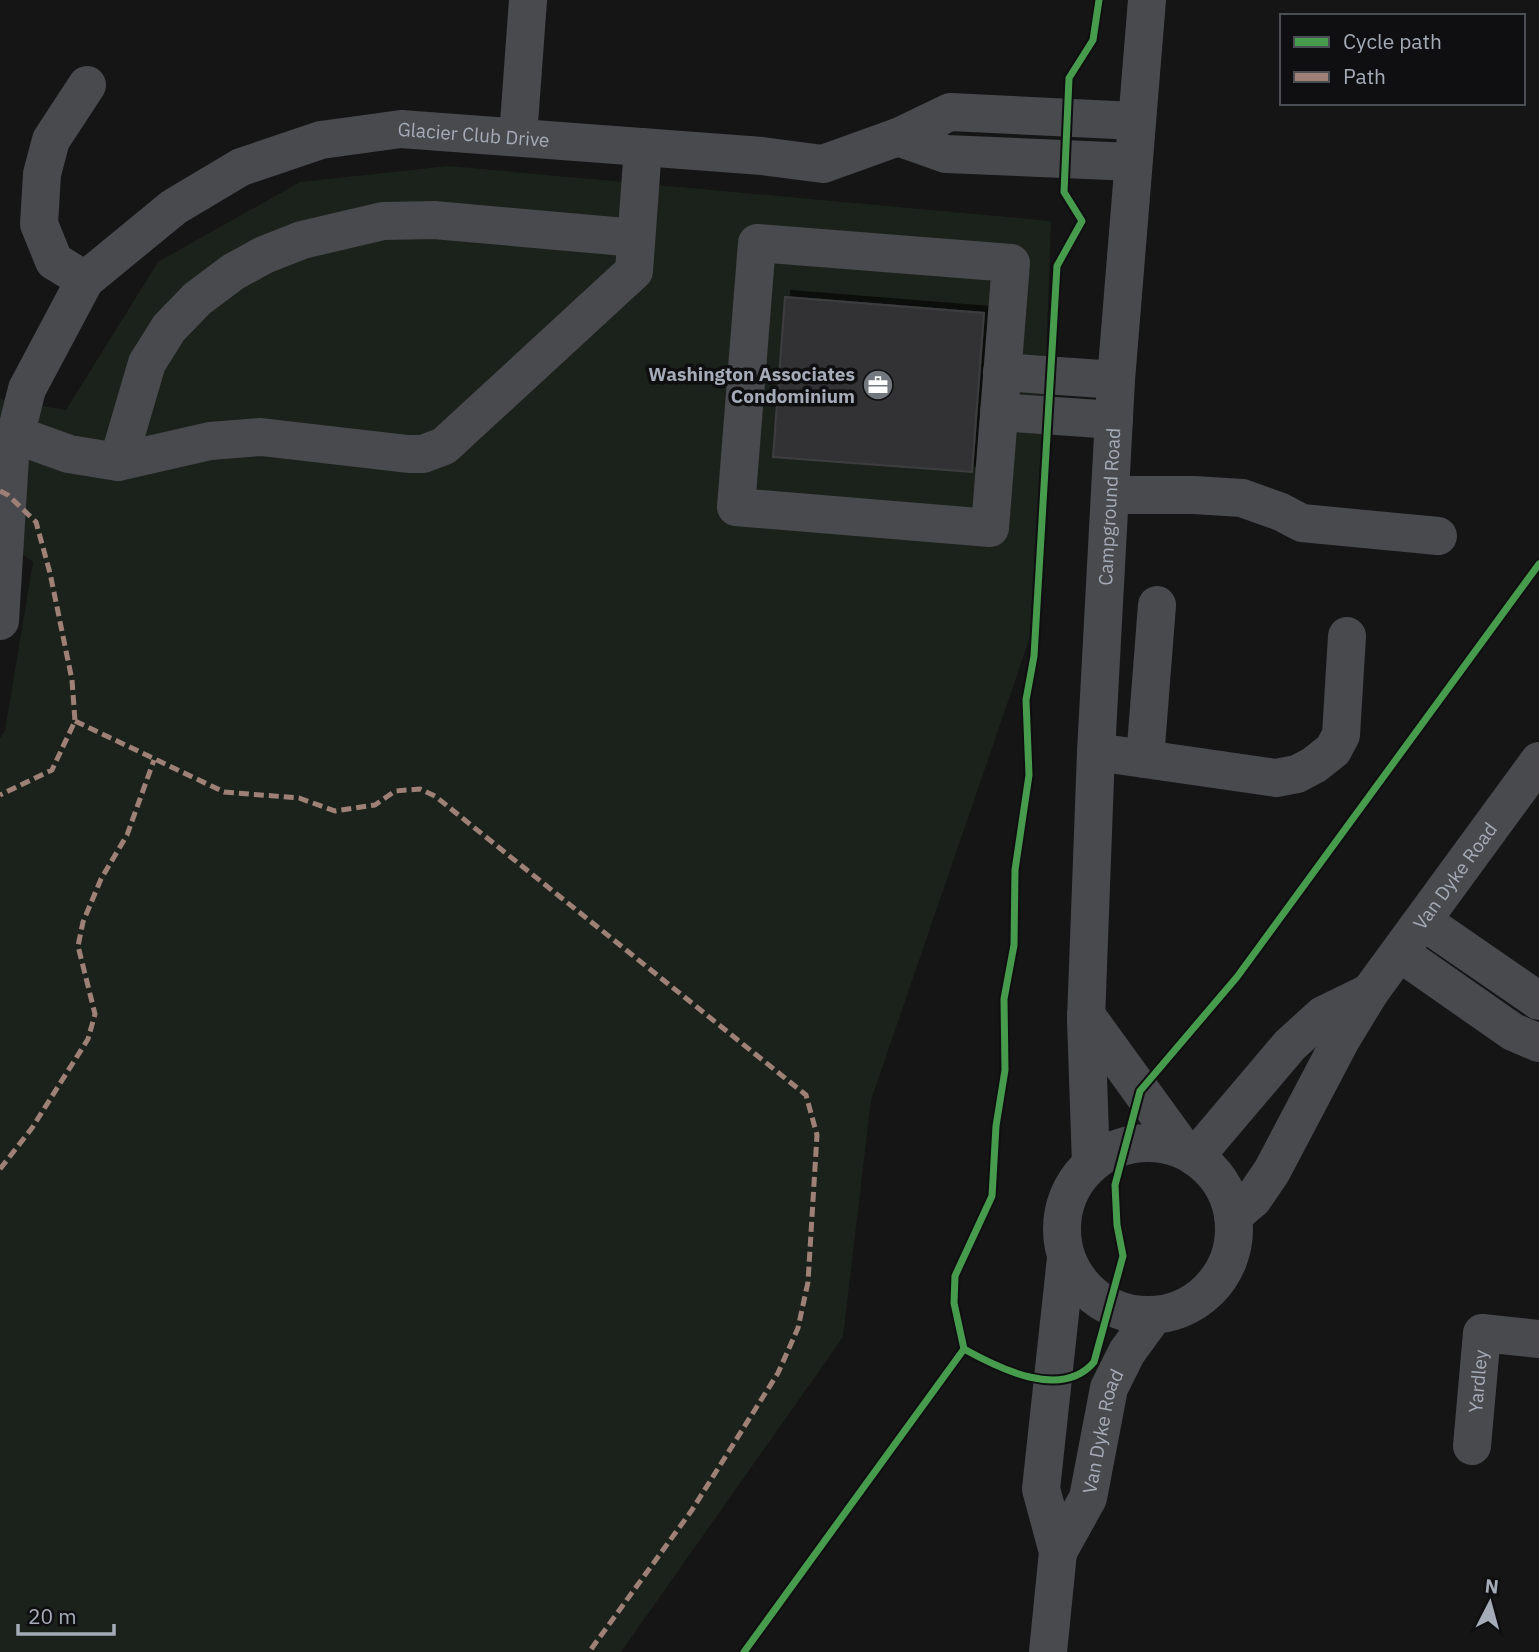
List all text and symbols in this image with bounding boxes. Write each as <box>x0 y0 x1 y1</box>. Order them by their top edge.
legend <box>1280 14 1525 105</box>
text: Cycle path <box>1343 27 1442 55</box>
text: Path <box>1343 62 1386 90</box>
street label: Glacier Club Drive <box>397 117 550 152</box>
place label: Washington Associates Condominium <box>648 362 855 408</box>
office icon: Washington Associates Condominium <box>861 368 895 402</box>
street label: Campground Road <box>1093 427 1125 586</box>
street label: Van Dyke Road <box>1408 818 1502 934</box>
street label: Yardley <box>1463 1348 1493 1414</box>
street label: Van Dyke Road <box>1077 1365 1129 1496</box>
north arrow <box>1455 1568 1525 1638</box>
text: N <box>1484 1573 1500 1599</box>
scale bar <box>18 1592 114 1636</box>
text: 20 m <box>28 1602 77 1630</box>

